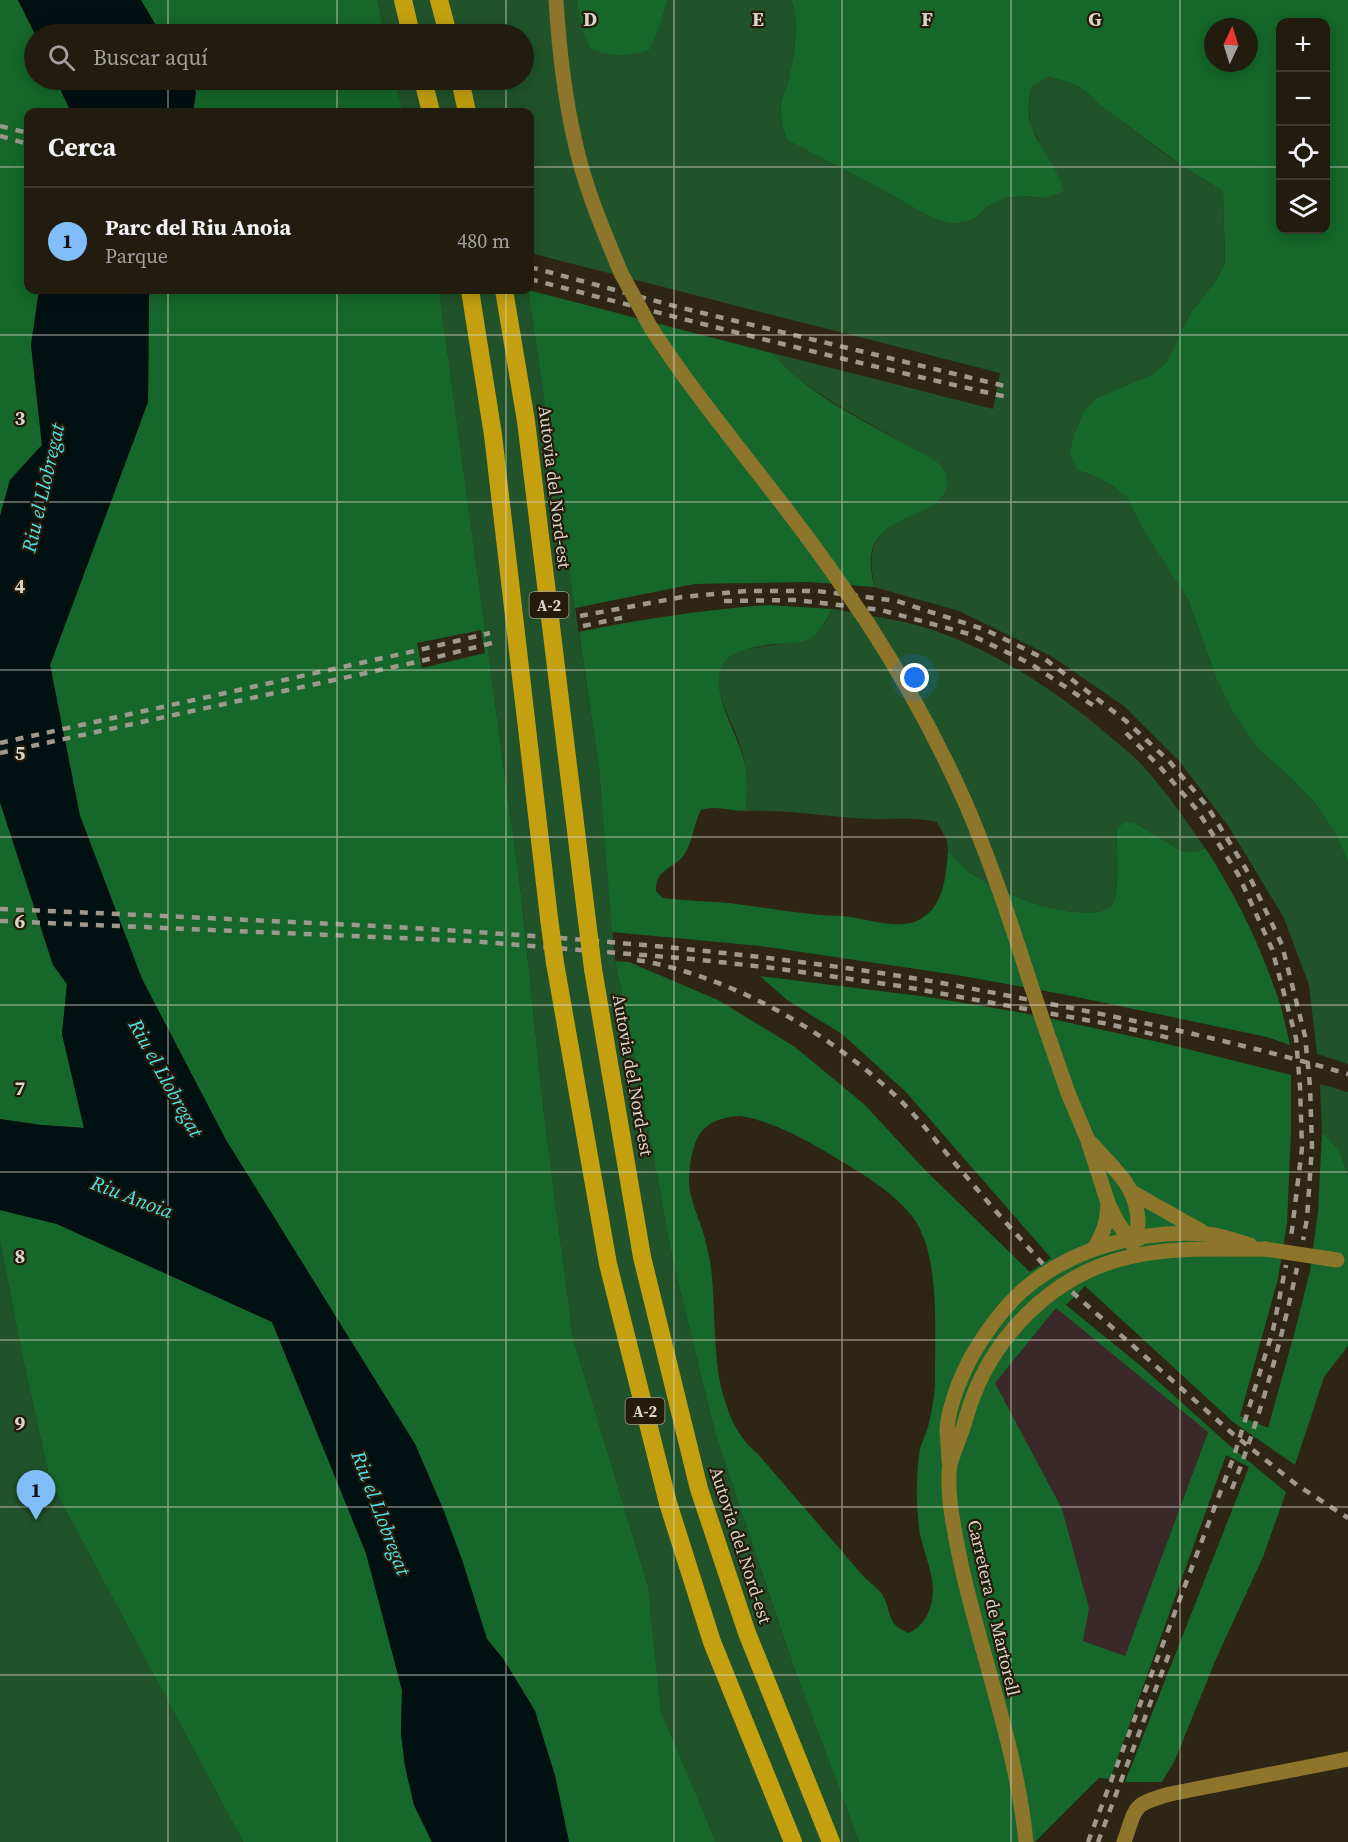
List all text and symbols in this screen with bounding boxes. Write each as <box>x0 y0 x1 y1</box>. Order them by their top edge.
text: D <box>583 5 597 33</box>
text: E <box>752 5 764 33</box>
text: F <box>921 5 933 33</box>
text: G <box>1088 5 1102 33</box>
north arrow <box>1204 18 1258 72</box>
map controls <box>1276 18 1330 234</box>
button: + <box>1276 18 1330 72</box>
search box <box>24 24 534 90</box>
icon: search <box>45 41 78 74</box>
text: Buscar aquí <box>93 42 208 72</box>
button: − <box>1276 72 1330 126</box>
button: locate <box>1276 126 1330 180</box>
text: Cerca <box>48 129 116 165</box>
button: layers <box>1276 180 1330 234</box>
text: Parc del Riu Anoia <box>105 212 291 242</box>
text: 1 <box>62 227 73 255</box>
text: 480 m <box>457 227 510 255</box>
text: Parque <box>105 242 168 270</box>
text: 3 <box>15 404 26 432</box>
street label: Autovia del Nord-est <box>533 404 577 570</box>
water label: Riu el Llobregat <box>14 420 72 556</box>
text: 4 <box>15 572 26 600</box>
road number: A-2 <box>530 592 568 618</box>
your location <box>900 663 929 692</box>
text: 5 <box>15 739 26 767</box>
text: 6 <box>15 907 26 935</box>
street label: Autovia del Nord-est <box>606 992 660 1158</box>
water label: Riu el Llobregat <box>121 1013 211 1143</box>
text: 7 <box>15 1074 26 1102</box>
water label: Riu Anoia <box>86 1168 177 1226</box>
text: 8 <box>15 1242 25 1270</box>
road number: A-2 <box>626 1398 664 1424</box>
text: 9 <box>15 1409 26 1437</box>
water label: Riu el Llobregat <box>344 1446 418 1581</box>
street label: Autovia del Nord-est <box>704 1463 778 1627</box>
pin: 1 <box>16 1470 56 1520</box>
street label: Carretera de Martorell <box>962 1518 1026 1698</box>

